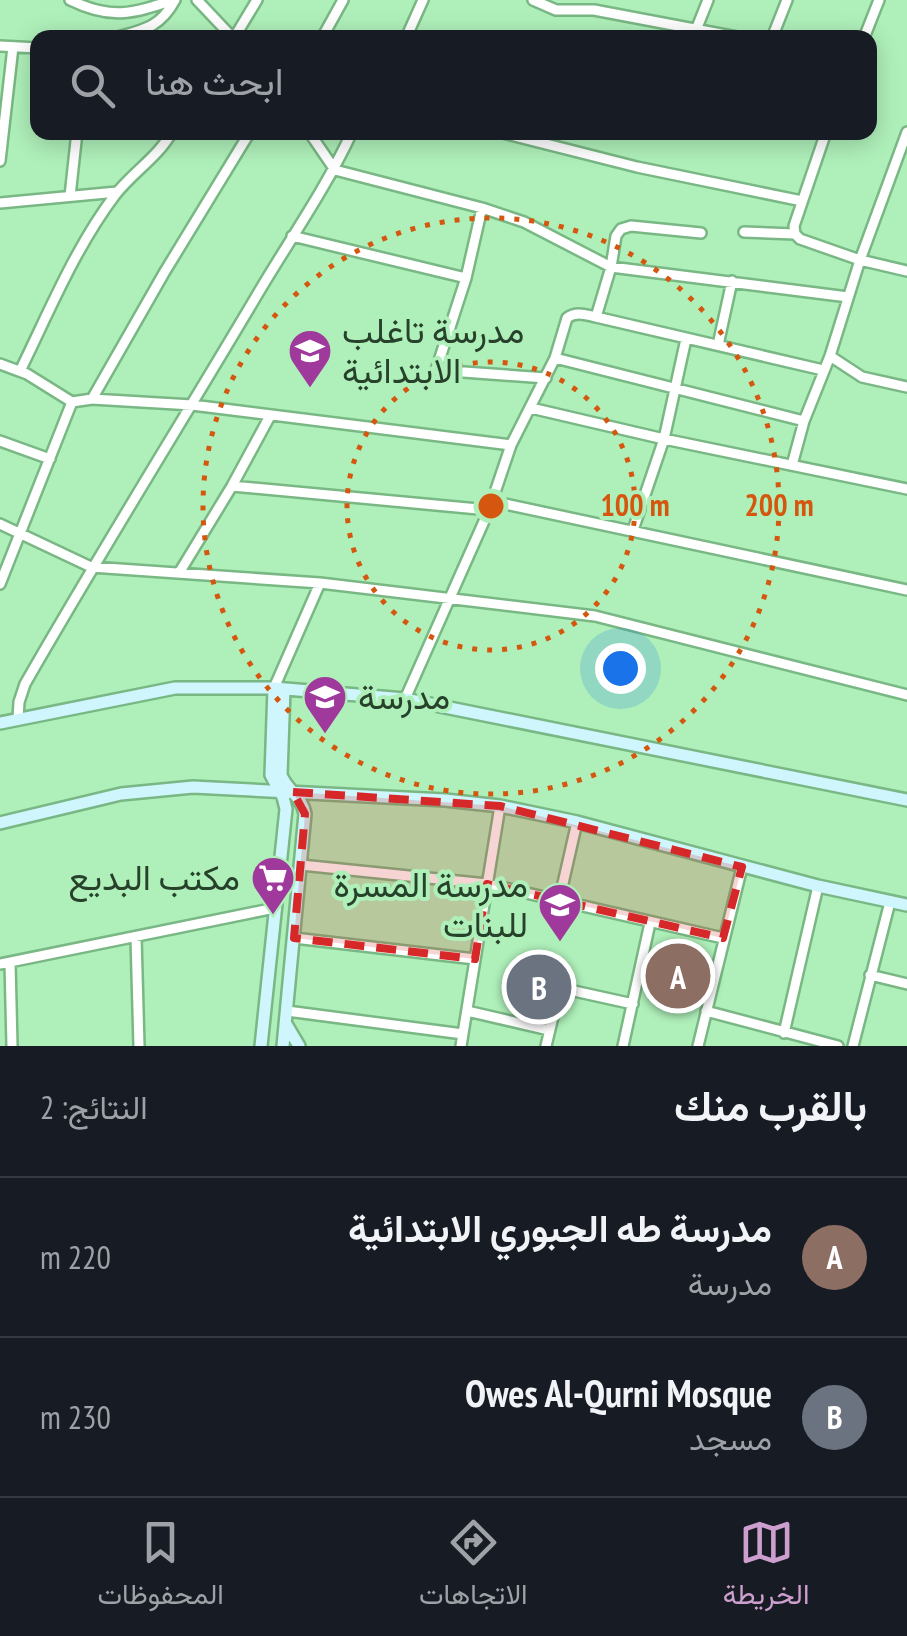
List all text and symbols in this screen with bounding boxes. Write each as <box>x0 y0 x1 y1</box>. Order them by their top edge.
search box <box>30 30 877 140</box>
text: ابحث هنا <box>145 56 283 105</box>
icon: search <box>65 58 120 113</box>
place label: مدرسة تاغلب الابتدائية <box>342 307 524 393</box>
school or university icon: مدرسة تاغلب الابتدائية <box>287 328 333 389</box>
text: 100 m <box>600 485 670 524</box>
text: 200 m <box>744 485 814 524</box>
centre of rings <box>473 488 509 524</box>
your location <box>595 643 646 694</box>
place label: مدرسة <box>358 673 450 719</box>
school or university icon: مدرسة <box>302 674 348 735</box>
place label: مكتب البديع <box>68 854 240 902</box>
supermarket icon: مكتب البديع <box>250 855 296 916</box>
place label: مدرسة المسرة للبنات <box>333 861 528 947</box>
school or university icon: مدرسة المسرة للبنات <box>537 882 583 943</box>
pin: A <box>646 938 710 1014</box>
pin: B <box>506 950 572 1024</box>
text: بالقرب منك <box>674 1078 867 1133</box>
text: النتائج: 2 <box>40 1086 148 1128</box>
text: مدرسة طه الجبوري الابتدائية <box>348 1203 772 1252</box>
text: 220 m <box>40 1236 111 1278</box>
text: A <box>826 1236 843 1278</box>
text: مدرسة <box>688 1262 772 1304</box>
text: Owes Al-Qurni Mosque <box>465 1368 772 1417</box>
text: 230 m <box>40 1396 111 1438</box>
text: B <box>827 1396 842 1438</box>
text: مسجد <box>689 1417 772 1459</box>
tab: المحفوظات <box>98 1515 224 1619</box>
tab: الاتجاهات <box>419 1515 528 1619</box>
tab: الخريطة <box>723 1515 809 1619</box>

